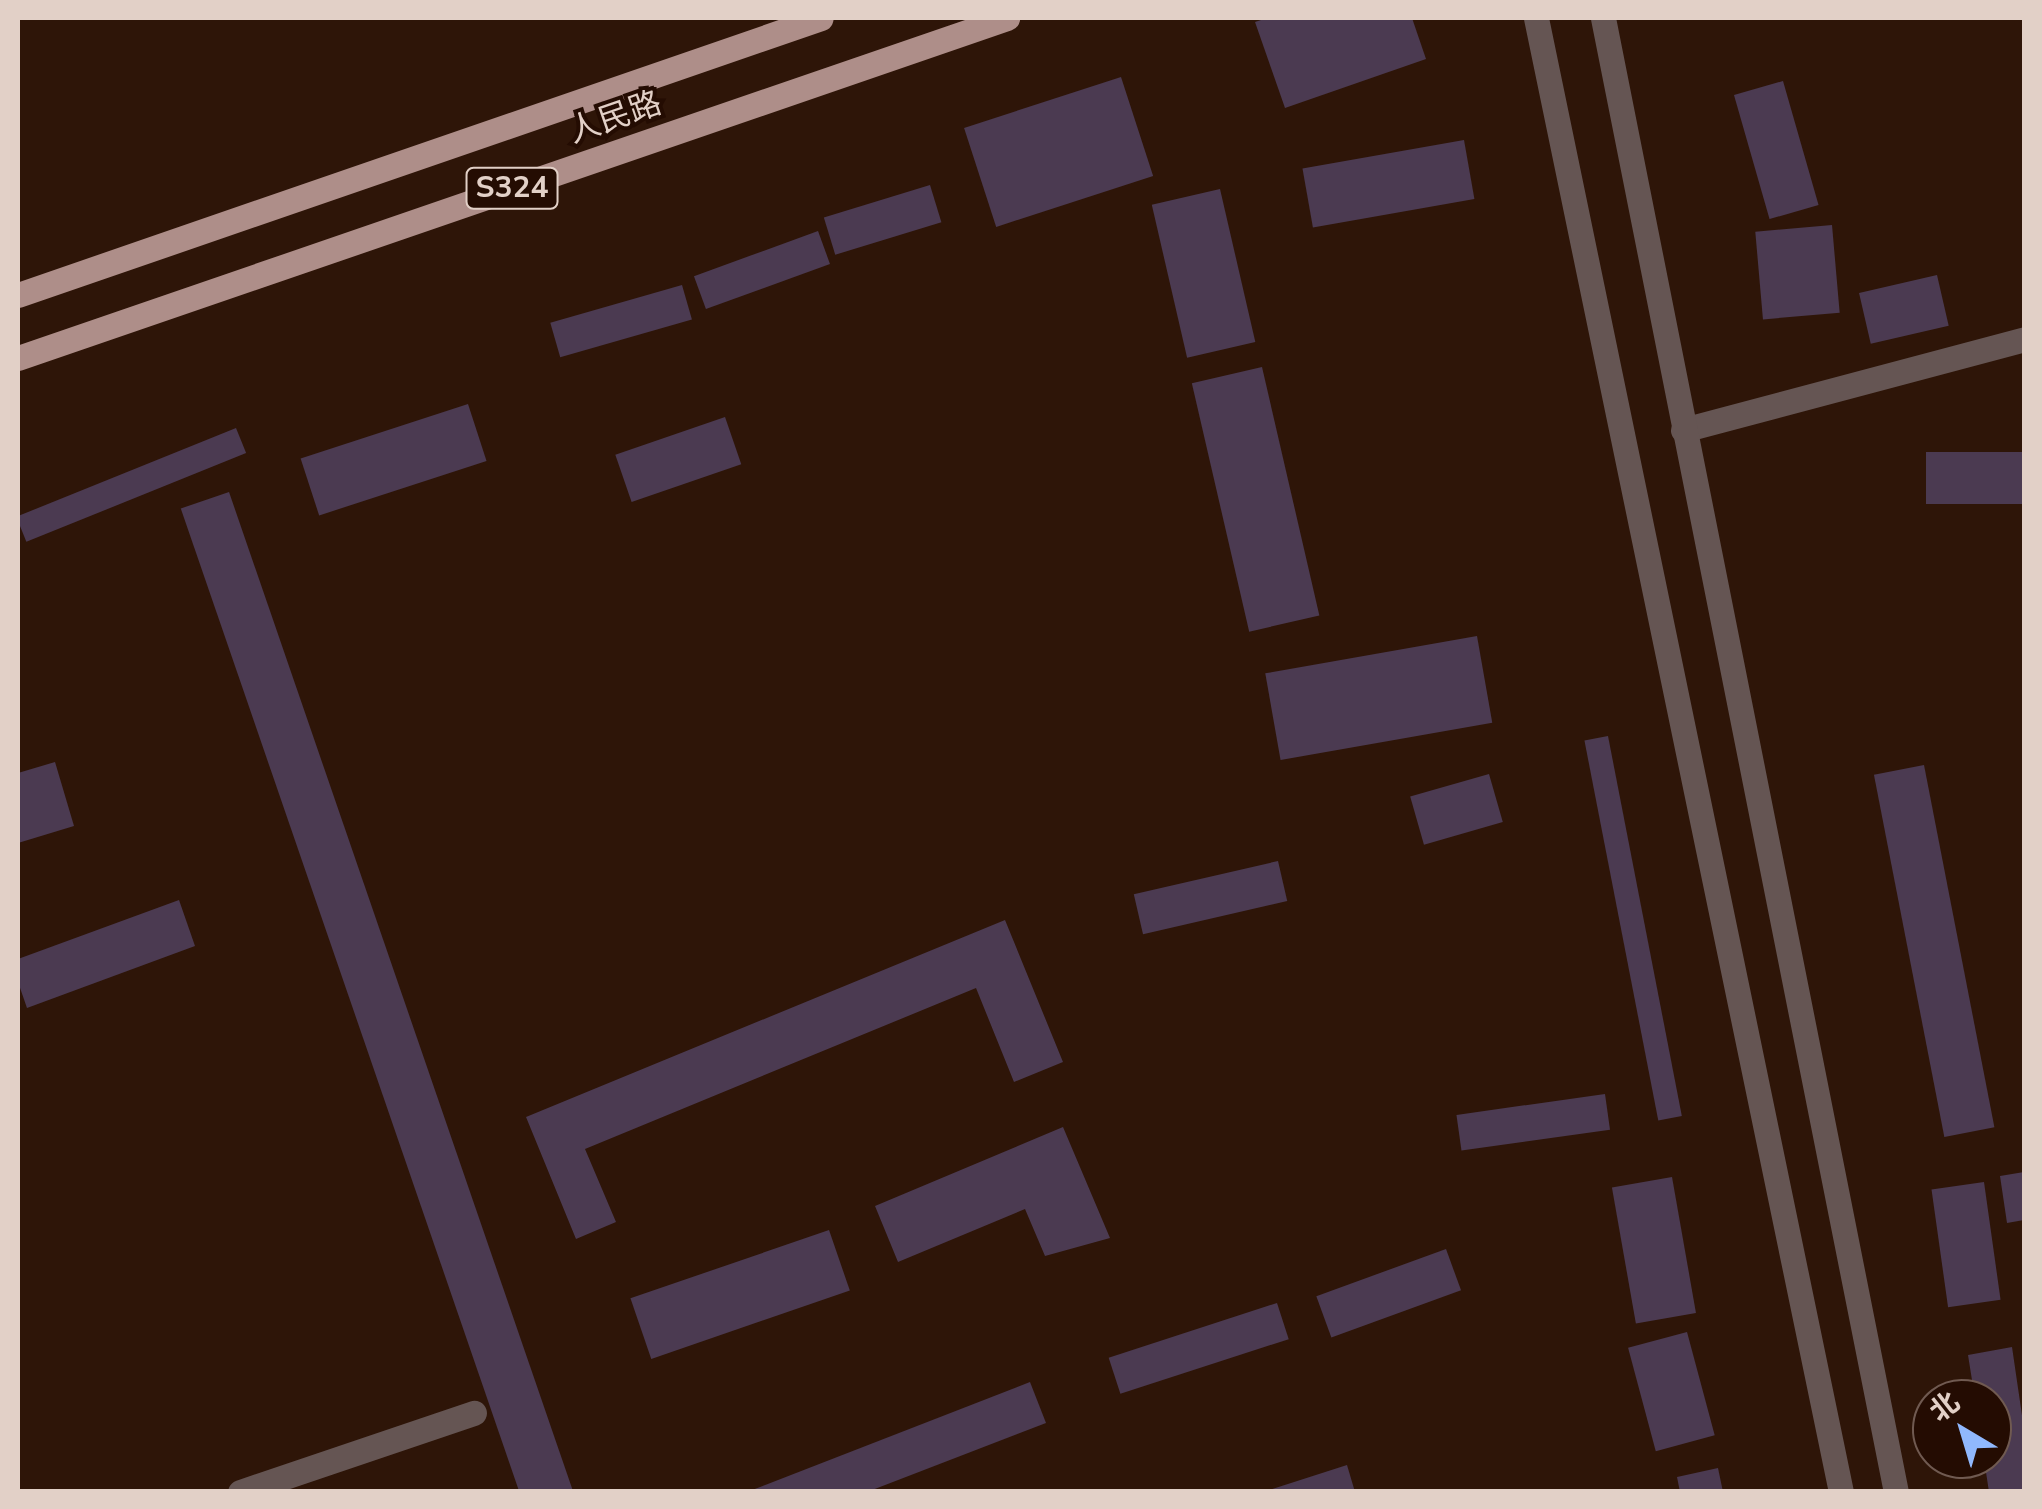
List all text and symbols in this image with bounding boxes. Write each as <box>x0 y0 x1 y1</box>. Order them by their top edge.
street label: 人民路 <box>563 84 667 152</box>
road number: S324 <box>464 163 560 213</box>
north arrow <box>1912 1379 2012 1479</box>
text: 北 <box>1922 1383 1967 1431</box>

